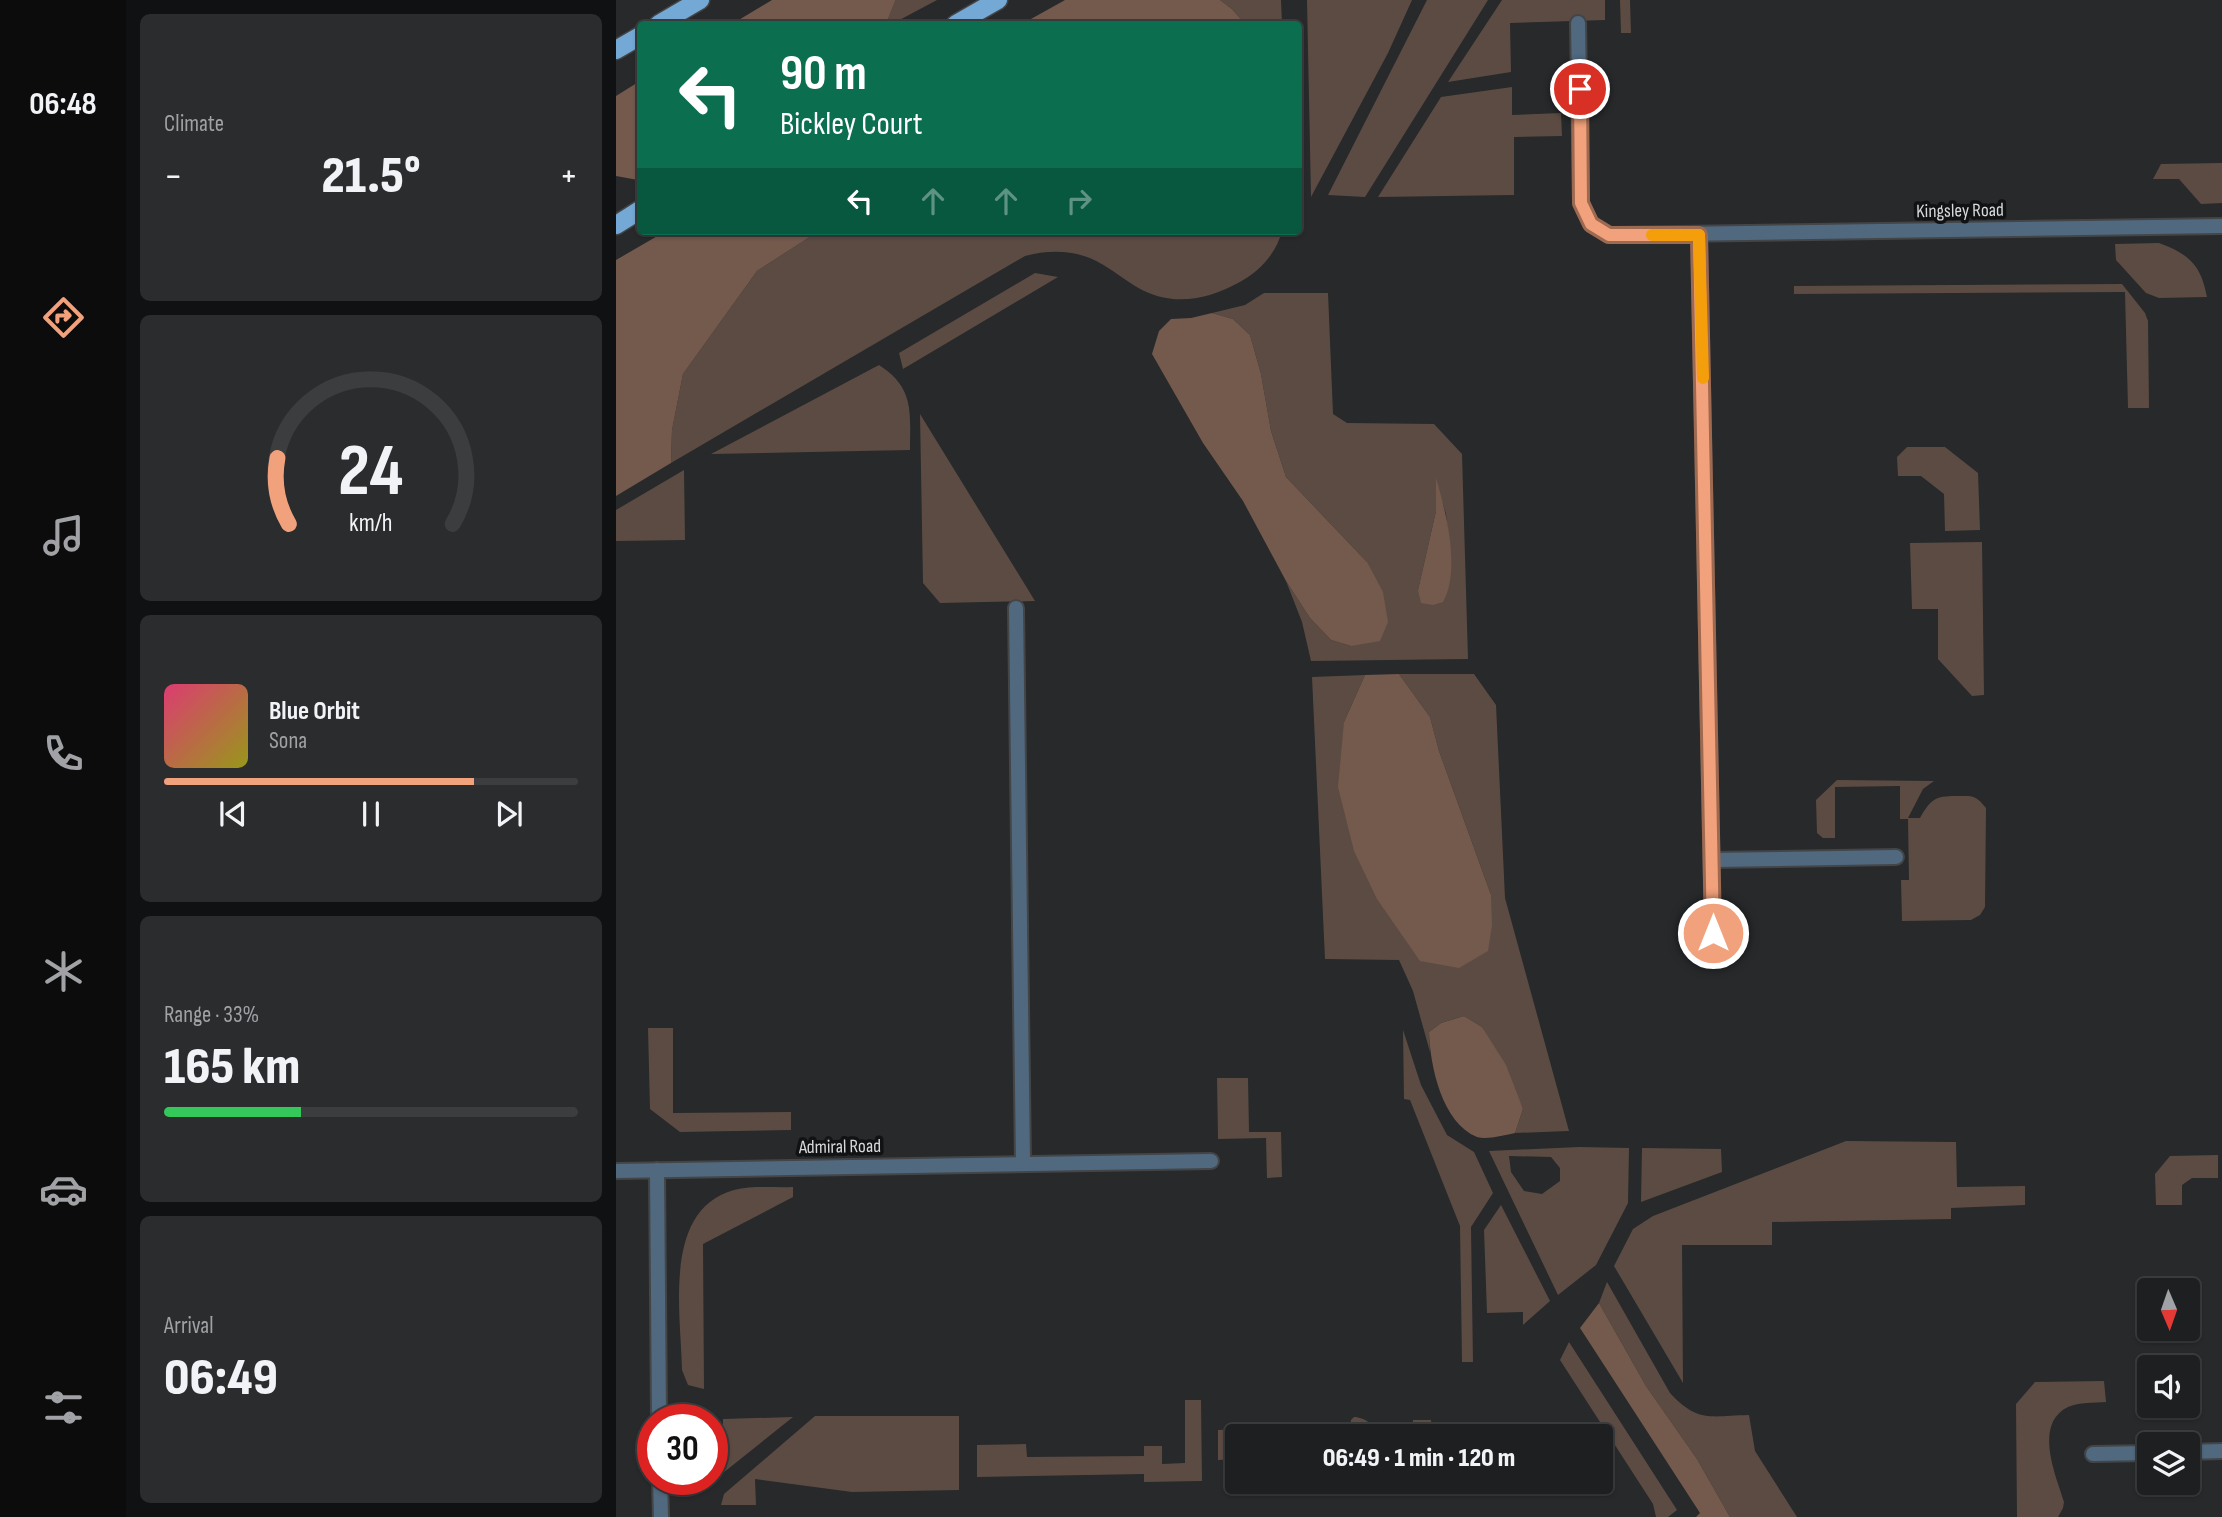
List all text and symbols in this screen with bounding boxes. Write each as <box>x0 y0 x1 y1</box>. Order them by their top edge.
text: 90 m <box>780 45 867 104</box>
icon: left <box>665 49 756 140</box>
pin <box>1550 59 1610 119</box>
icon: arrive <box>1561 70 1599 108</box>
text: 06:48 <box>29 85 97 124</box>
text: Bickley Court <box>780 105 922 144</box>
text: Climate <box>164 110 224 138</box>
text: 21.5° <box>321 145 421 208</box>
text: − <box>164 154 183 199</box>
text: + <box>559 154 578 199</box>
icon: left <box>841 182 879 220</box>
icon: ahead <box>914 182 952 220</box>
icon: ahead <box>987 182 1025 220</box>
icon: right <box>1060 182 1098 220</box>
street label: Kingsley Road <box>1916 199 2004 223</box>
icon: directions <box>39 293 88 342</box>
text: 24 <box>338 428 404 516</box>
text: km/h <box>349 508 393 539</box>
icon: music <box>39 511 88 560</box>
text: Blue Orbit <box>269 696 360 727</box>
text: Sona <box>269 727 307 755</box>
icon: phone <box>39 729 88 778</box>
icon: previous <box>214 795 252 833</box>
icon: pause <box>352 795 390 833</box>
icon: next <box>490 795 528 833</box>
position arrow <box>1676 896 1750 970</box>
icon: climate <box>39 947 88 996</box>
text: Range · 33% <box>164 1001 259 1029</box>
text: 165 km <box>164 1036 300 1099</box>
street label: Admiral Road <box>798 1135 881 1159</box>
icon: car <box>39 1165 88 1214</box>
north arrow <box>2137 1278 2200 1340</box>
map controls <box>2137 1278 2200 1495</box>
text: Arrival <box>164 1312 213 1340</box>
text: 06:49 <box>164 1347 278 1410</box>
button: sound <box>2137 1355 2200 1418</box>
icon: filters <box>39 1383 88 1432</box>
speed limit sign: 30 <box>637 1404 728 1495</box>
button: layers <box>2137 1432 2200 1495</box>
text: 06:49 · 1 min · 120 m <box>1323 1443 1515 1474</box>

